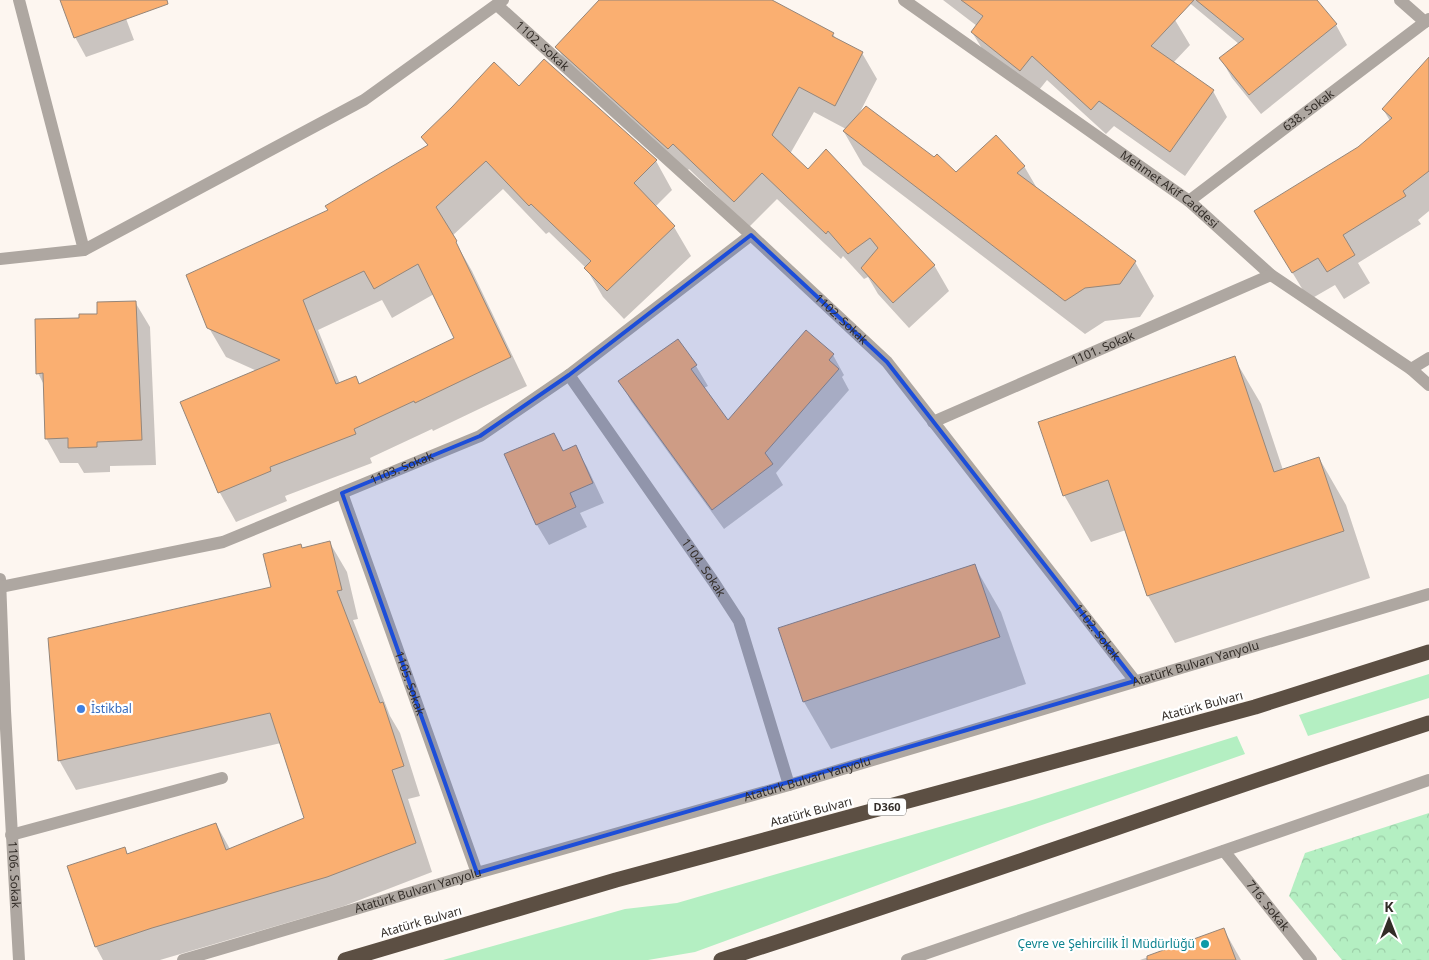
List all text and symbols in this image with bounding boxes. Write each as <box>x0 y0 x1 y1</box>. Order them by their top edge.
street label: 1102. Sokak <box>512 17 574 75</box>
street label: 638. Sokak <box>1279 85 1338 135</box>
street label: Mehmet Akif Caddesi <box>1117 146 1223 232</box>
street label: 1102. Sokak <box>811 290 872 348</box>
street label: 1101. Sokak <box>1068 326 1137 369</box>
street label: 1103. Sokak <box>367 447 437 488</box>
street label: 1104. Sokak <box>678 535 730 600</box>
street label: 1102. Sokak <box>1070 600 1125 664</box>
street label: Atatürk Bulvarı Yanyolu <box>1130 636 1261 690</box>
street label: 1105. Sokak <box>391 649 430 718</box>
street label: Atatürk Bulvarı <box>1159 686 1245 725</box>
place label: İstikbal <box>91 700 132 717</box>
marker: İstikbal <box>75 703 87 715</box>
street label: Atatürk Bulvarı Yanyolu <box>742 752 873 805</box>
street label: Atatürk Bulvarı <box>768 792 854 831</box>
road number: D360 <box>868 799 906 816</box>
street label: 1106. Sokak <box>4 841 25 909</box>
street label: Atatürk Bulvarı Yanyolu <box>352 863 483 917</box>
street label: 716. Sokak <box>1243 876 1294 935</box>
north arrow <box>1364 895 1414 945</box>
text: K <box>1384 897 1394 916</box>
street label: Atatürk Bulvarı <box>378 902 464 941</box>
place label: Çevre ve Şehircilik İl Müdürlüğü <box>1017 935 1195 952</box>
marker: Çevre ve Şehircilik İl Müdürlüğü <box>1199 938 1211 950</box>

